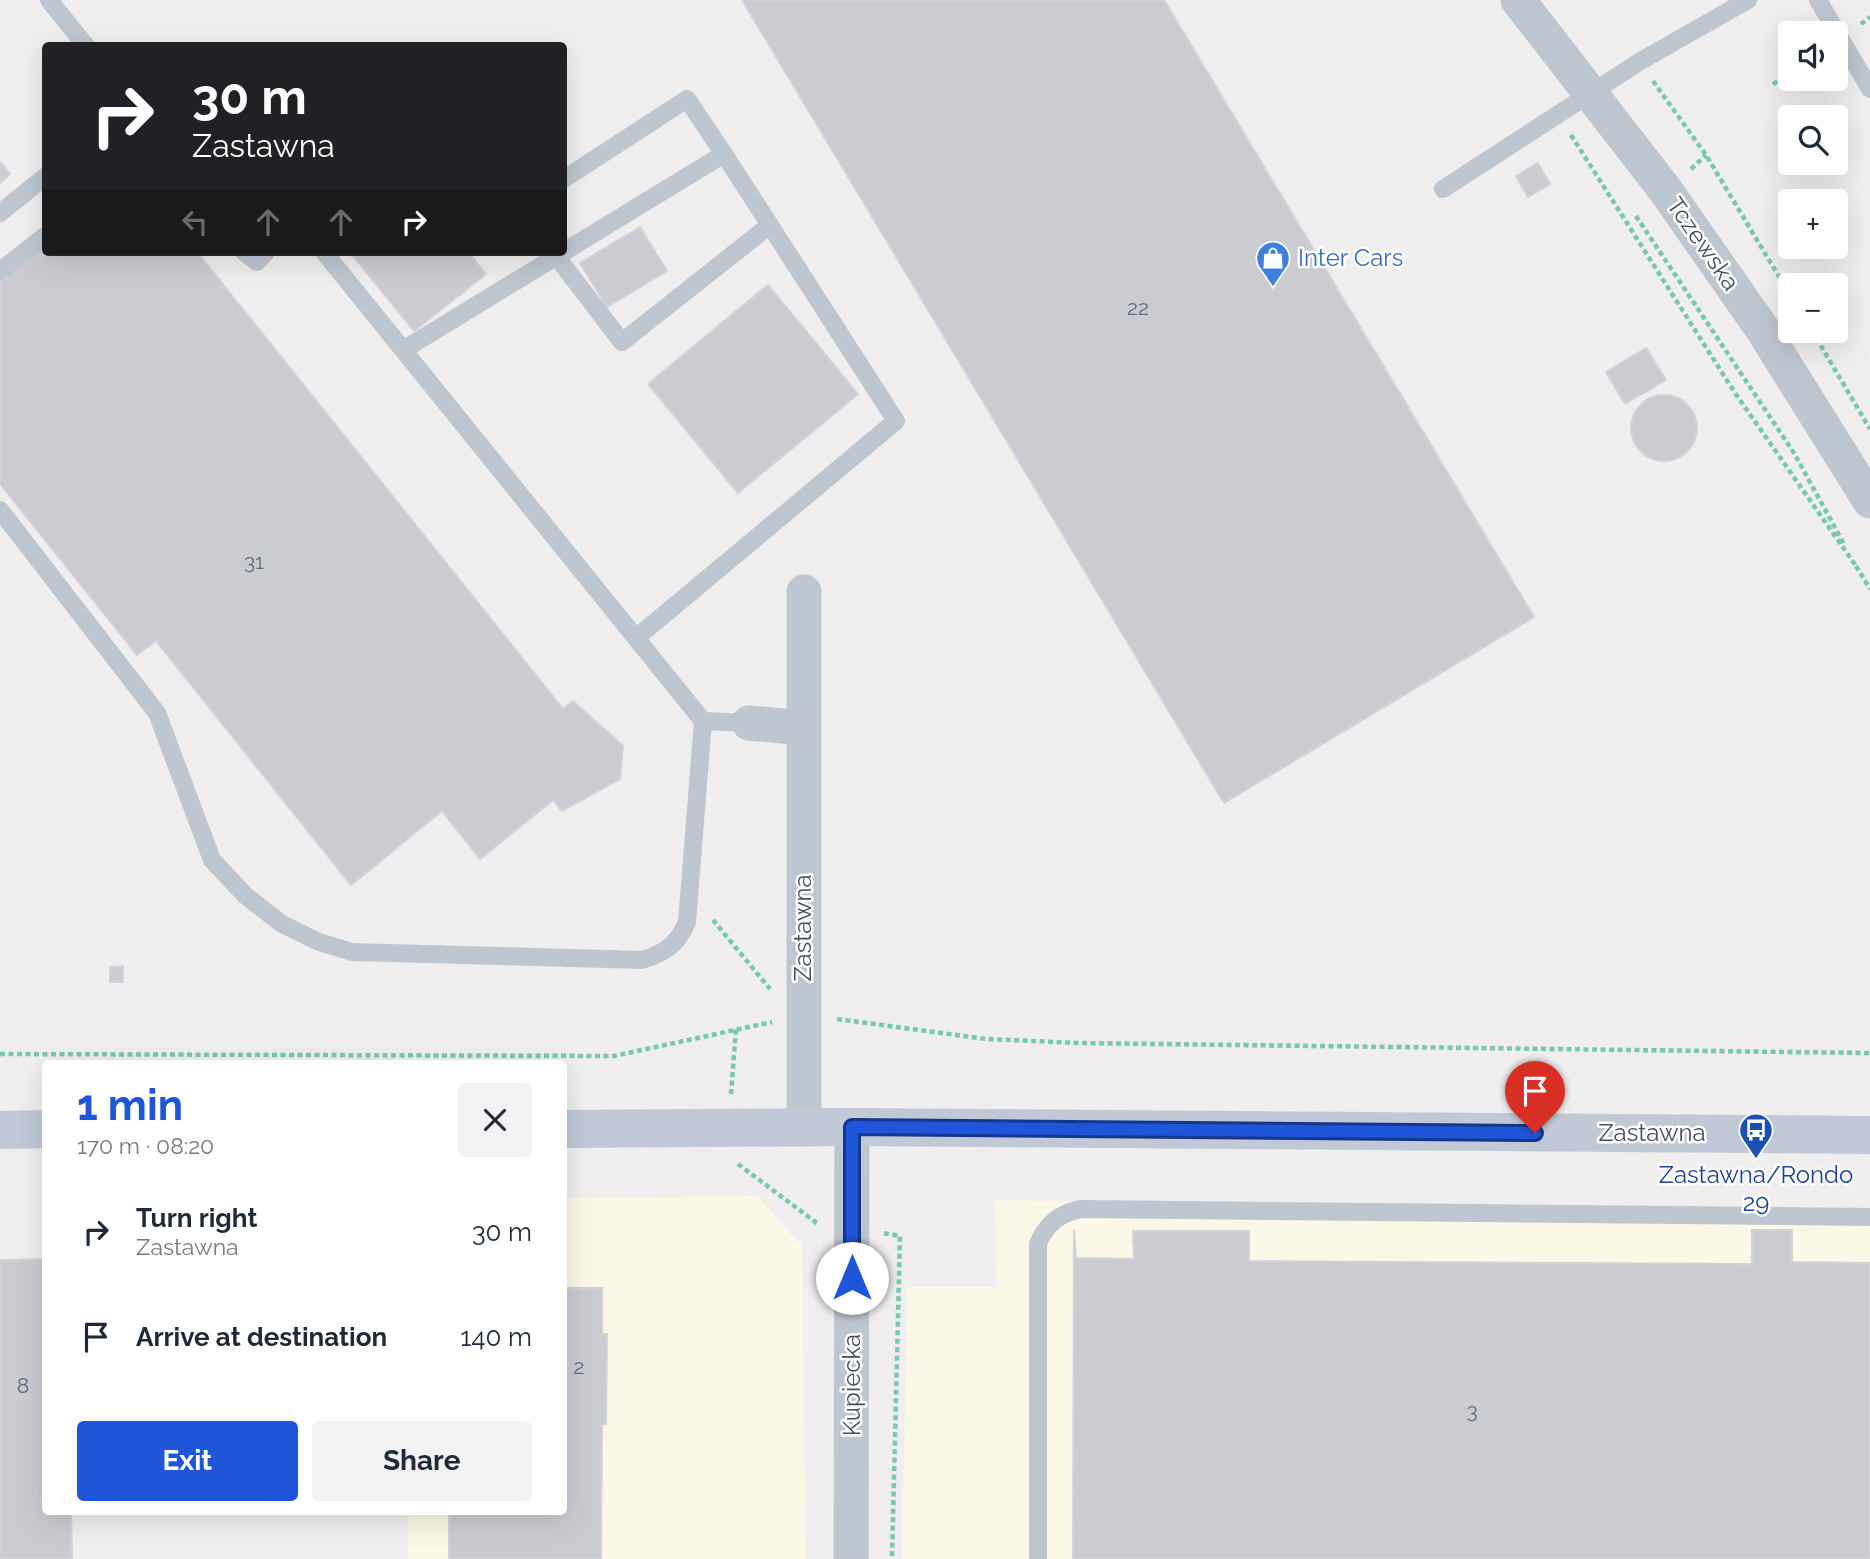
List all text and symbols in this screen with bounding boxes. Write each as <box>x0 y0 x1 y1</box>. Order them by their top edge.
map controls <box>1778 21 1848 343</box>
button: sound <box>1778 21 1848 91</box>
text: 30 m <box>192 68 307 125</box>
icon: right <box>77 70 168 161</box>
button: search <box>1778 105 1848 175</box>
text: Zastawna <box>192 127 335 164</box>
button: + <box>1778 189 1848 259</box>
street label: Tczewska <box>1661 192 1746 296</box>
icon: left <box>176 203 214 241</box>
icon: ahead <box>249 203 287 241</box>
icon: ahead <box>322 203 360 241</box>
icon: right <box>395 203 433 241</box>
shop icon: Inter Cars <box>1254 239 1292 288</box>
place label: Inter Cars <box>1298 243 1403 272</box>
button: − <box>1778 273 1848 343</box>
house number: 22 <box>1127 295 1149 320</box>
house number: 31 <box>244 549 264 574</box>
street label: Zastawna <box>788 874 817 982</box>
pin <box>1505 1061 1565 1133</box>
icon: arrive <box>1516 1072 1554 1110</box>
text: 1 min <box>77 1081 183 1130</box>
button: close <box>458 1083 532 1157</box>
bus stop icon: Zastawna/Rondo 29 <box>1737 1111 1775 1160</box>
street label: Zastawna <box>1598 1118 1706 1147</box>
text: 170 m · 08:20 <box>77 1132 214 1159</box>
place label: Zastawna/Rondo 29 <box>1659 1160 1853 1217</box>
text: Turn right <box>136 1203 257 1233</box>
icon: right <box>77 1213 115 1251</box>
text: 30 m <box>472 1217 532 1247</box>
text: Zastawna <box>136 1233 239 1260</box>
position arrow <box>815 1241 889 1315</box>
icon: arrive <box>77 1318 115 1356</box>
text: Arrive at destination <box>136 1322 387 1352</box>
text: 140 m <box>460 1322 532 1352</box>
street label: Kupiecka <box>837 1334 866 1436</box>
house number: 2 <box>574 1354 584 1379</box>
house number: 8 <box>17 1373 29 1398</box>
house number: 3 <box>1466 1398 1478 1423</box>
button: Exit <box>77 1421 298 1501</box>
button: Share <box>312 1421 532 1501</box>

